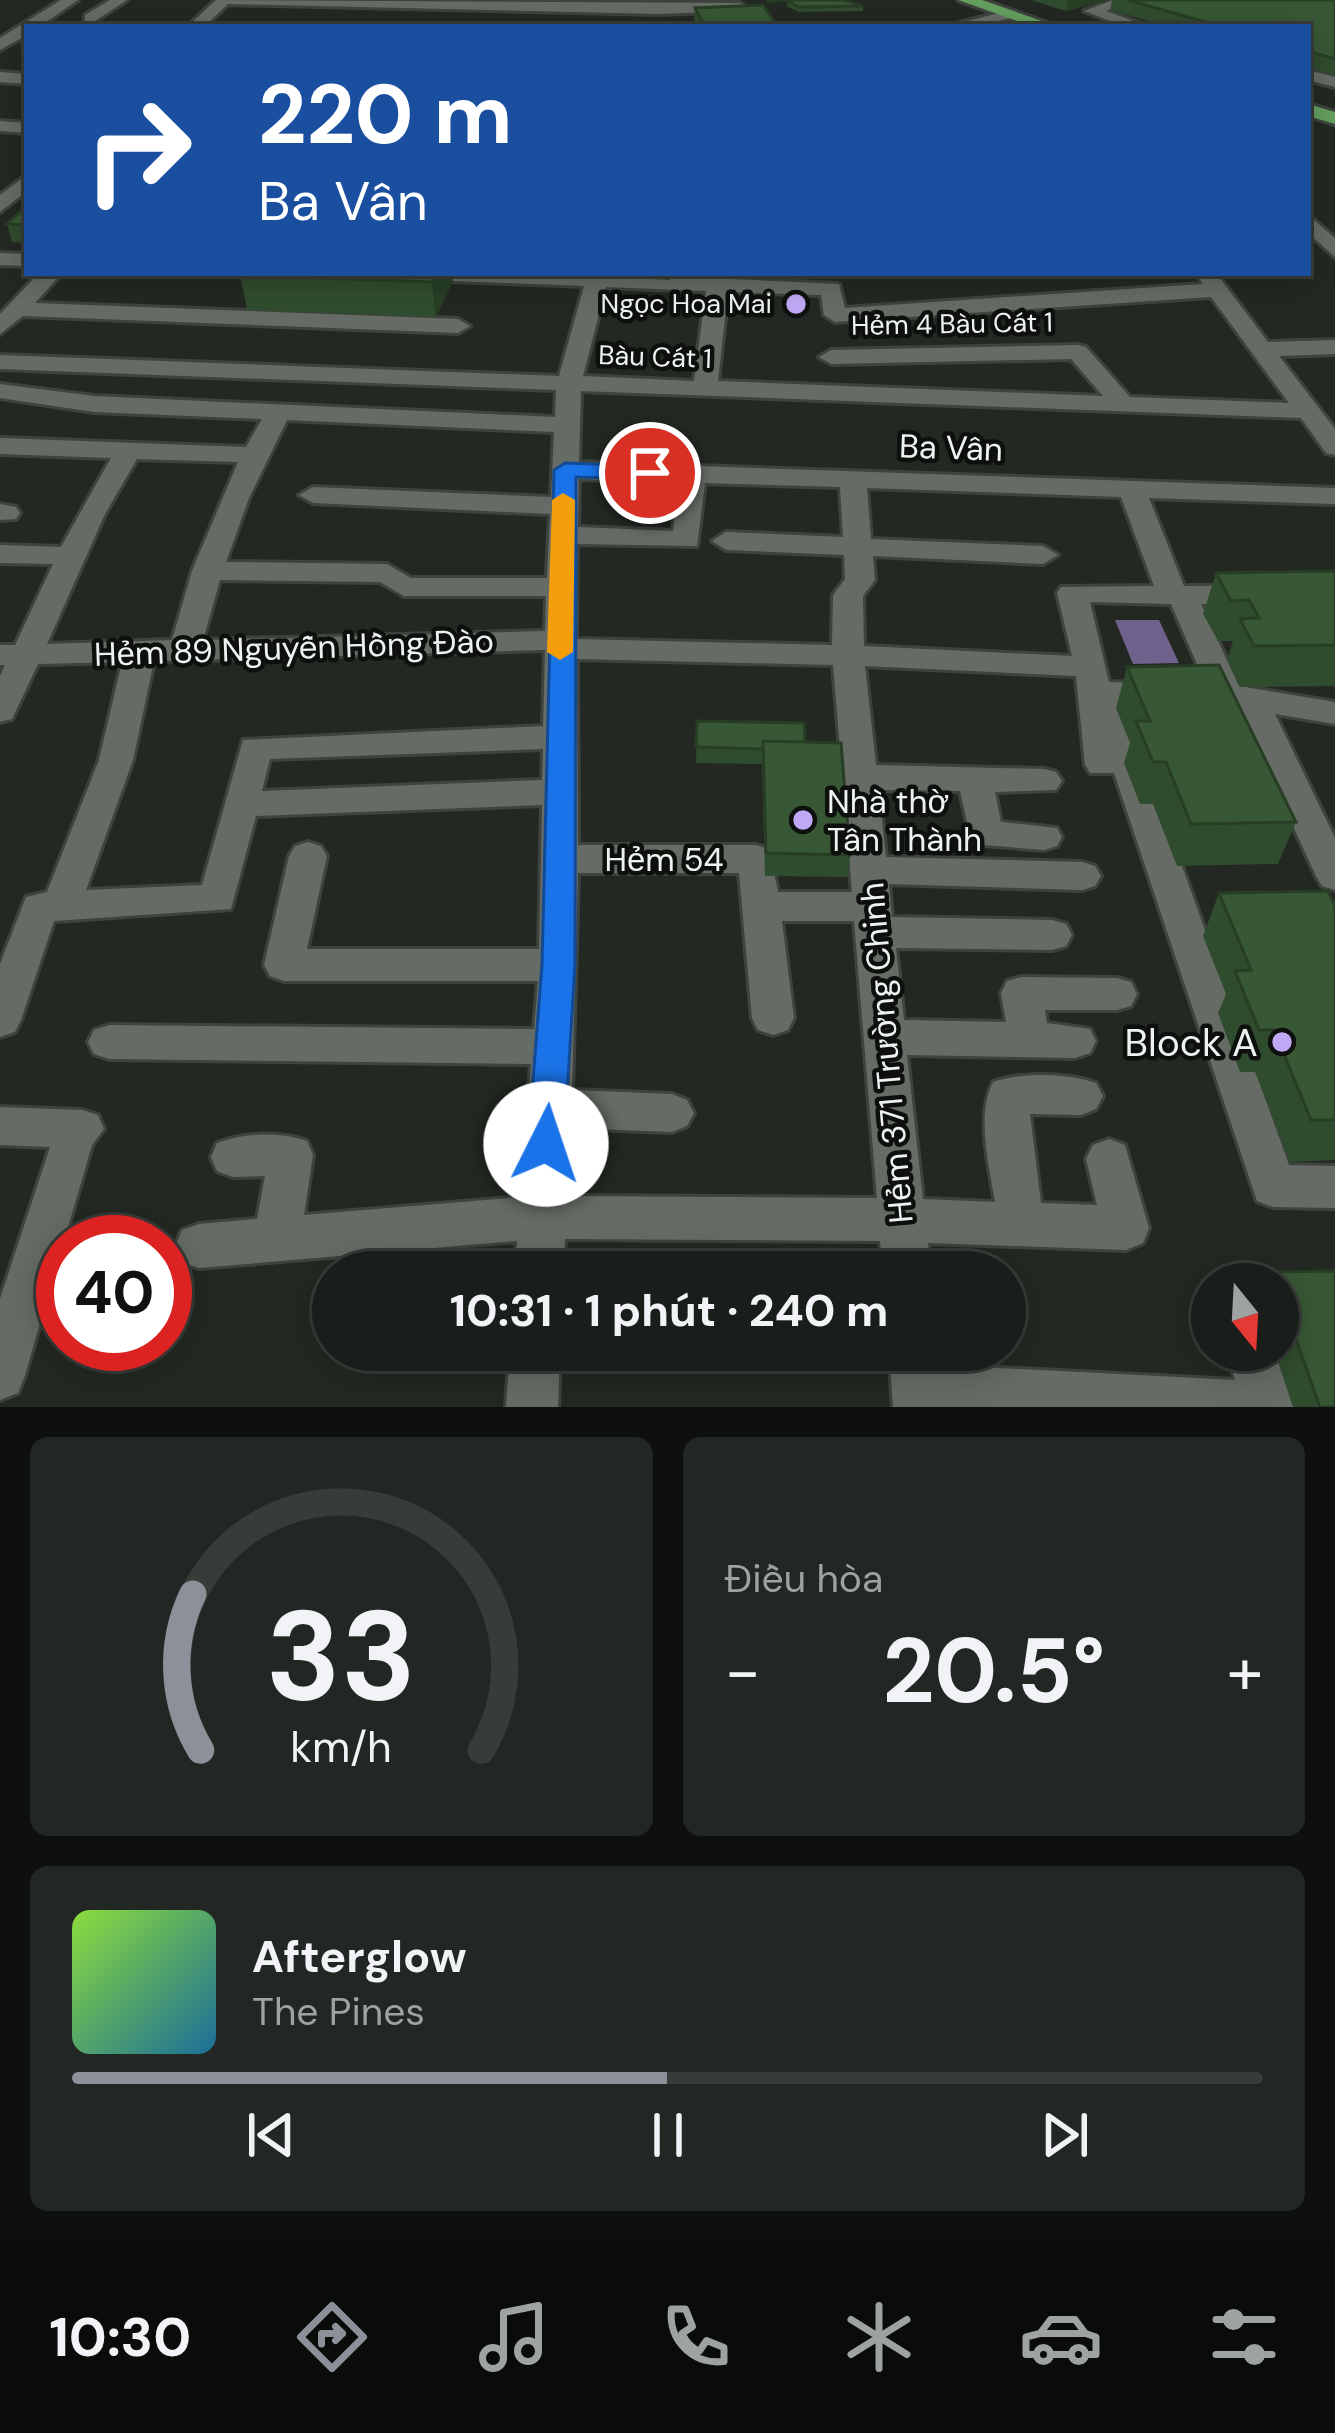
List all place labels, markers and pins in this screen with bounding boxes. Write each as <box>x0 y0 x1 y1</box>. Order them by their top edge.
place label: Ngọc Hoa Mai <box>600 286 772 321</box>
marker: Ngọc Hoa Mai <box>783 291 809 317</box>
pin <box>599 422 701 524</box>
place label: Nhà thờ Tân Thành <box>827 780 982 861</box>
marker: Nhà thờ Tân Thành <box>790 807 816 833</box>
place label: Block A <box>1124 1017 1258 1068</box>
marker: Block A <box>1269 1029 1295 1055</box>

